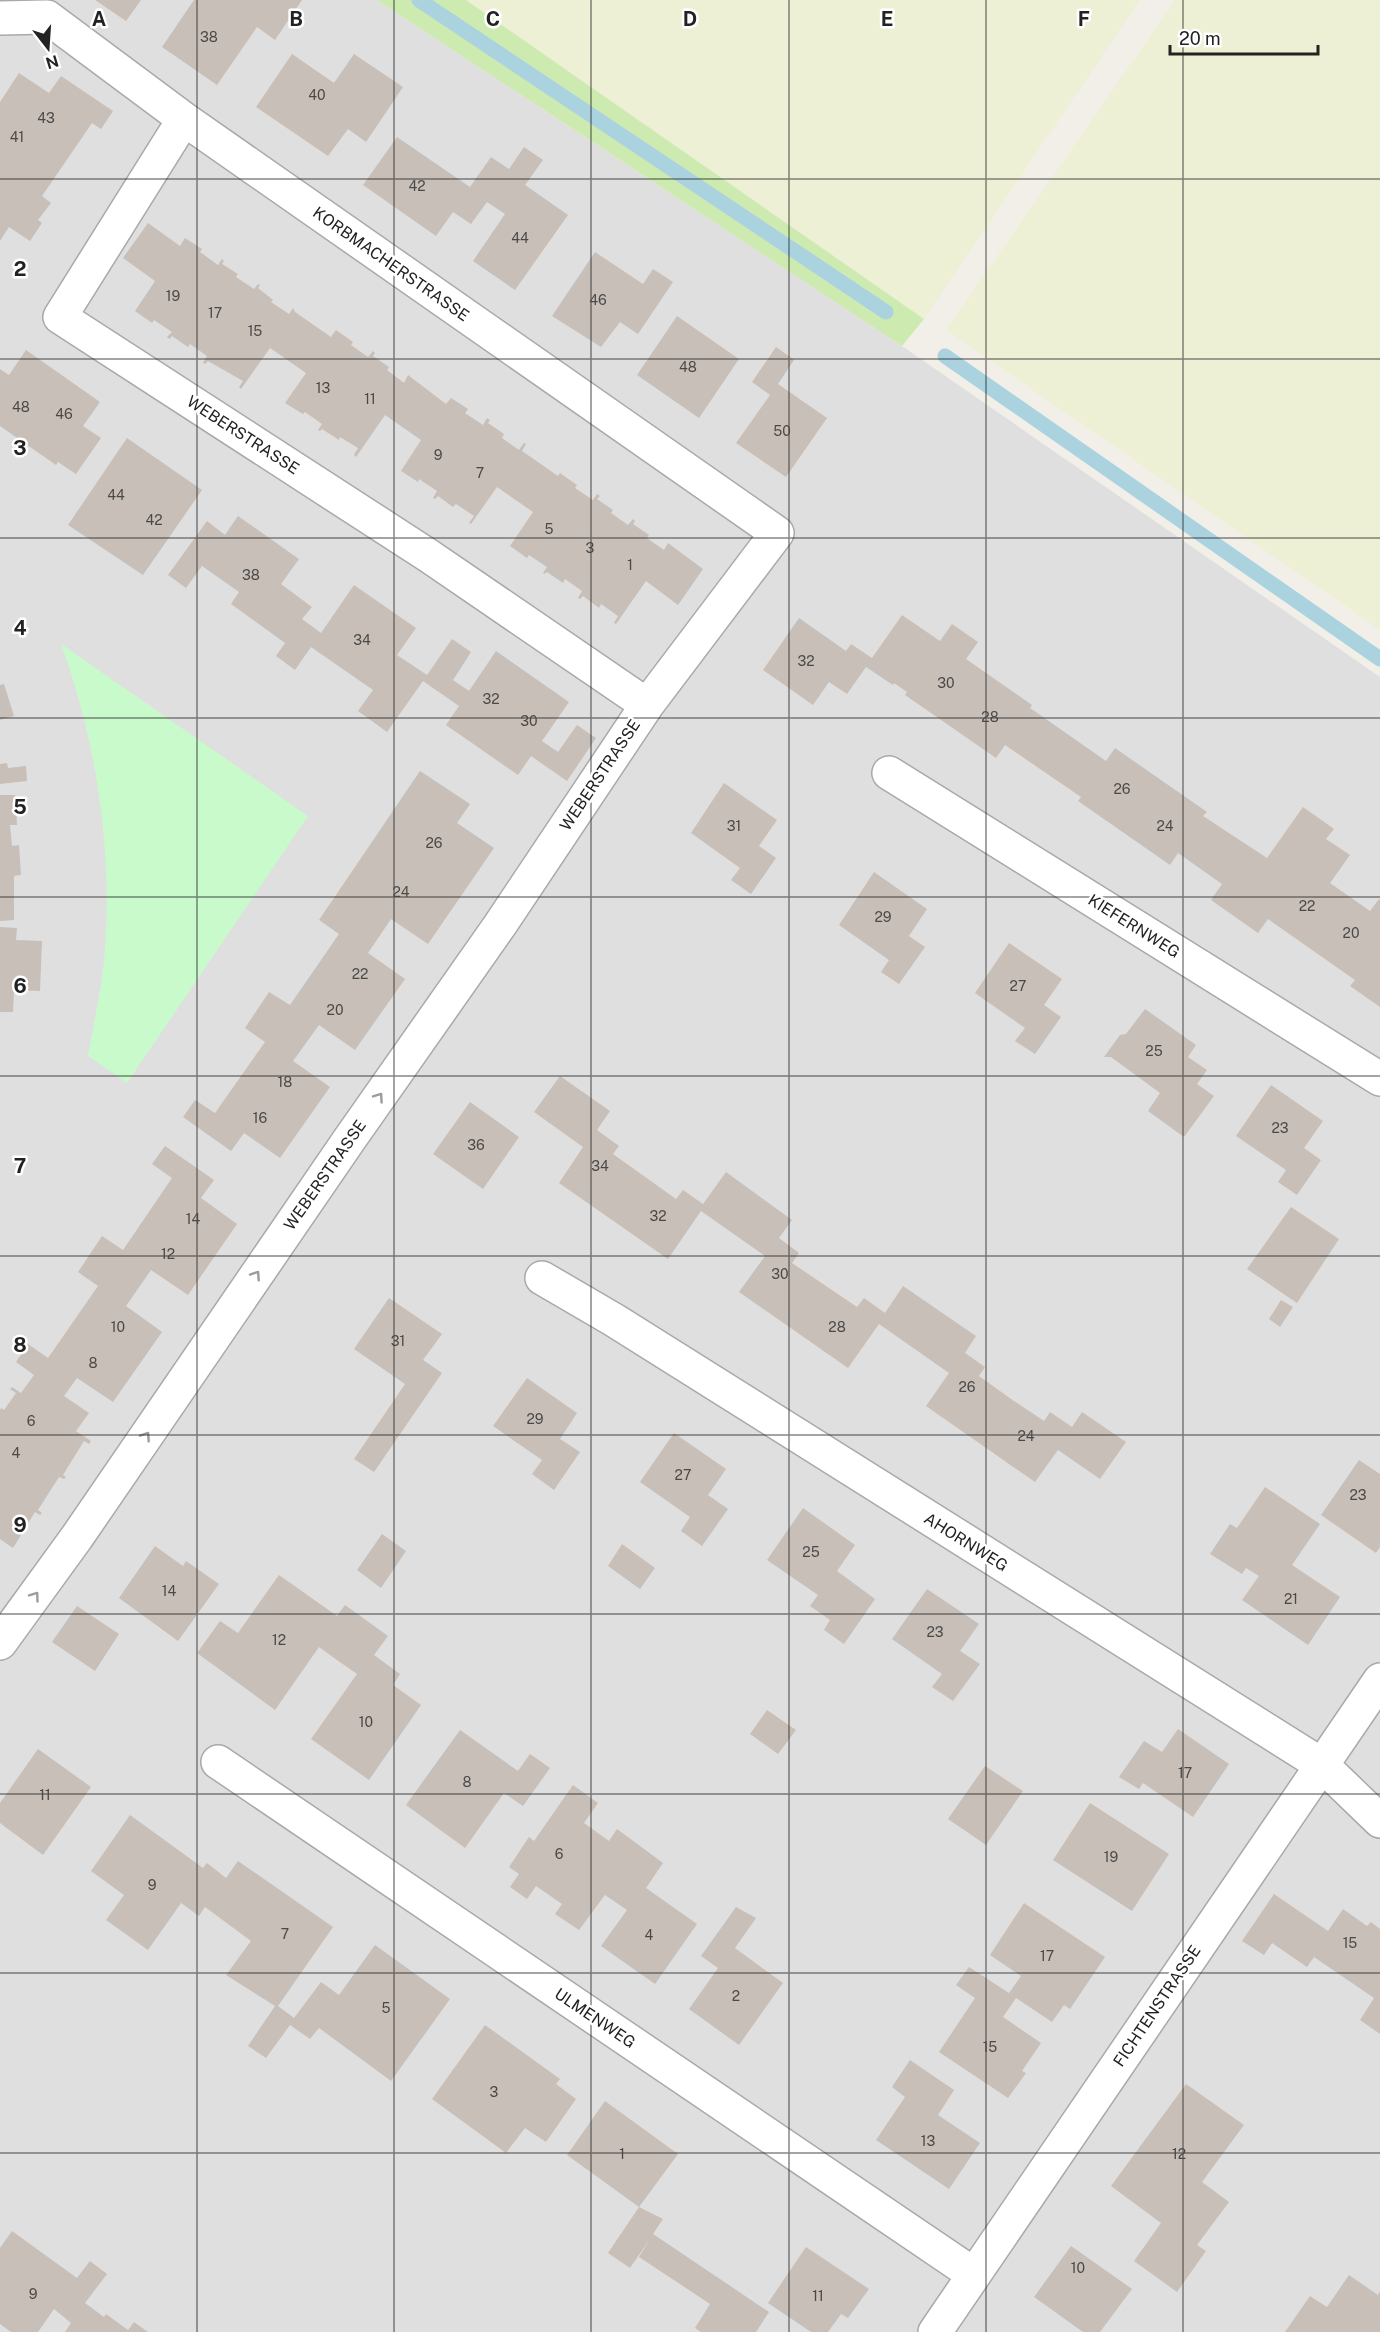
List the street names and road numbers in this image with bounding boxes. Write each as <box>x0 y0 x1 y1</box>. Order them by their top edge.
street label: KORBMACHERSTRASSE <box>309 203 473 325</box>
street label: WEBERSTRASSE <box>183 392 303 478</box>
street label: WEBERSTRASSE <box>556 716 644 834</box>
street label: KIEFERNWEG <box>1085 890 1183 962</box>
street label: WEBERSTRASSE <box>280 1116 370 1234</box>
street label: AHORNWEG <box>921 1509 1011 1575</box>
street label: FICHTENSTRASSE <box>1109 1942 1205 2070</box>
street label: ULMENWEG <box>551 1984 639 2052</box>

